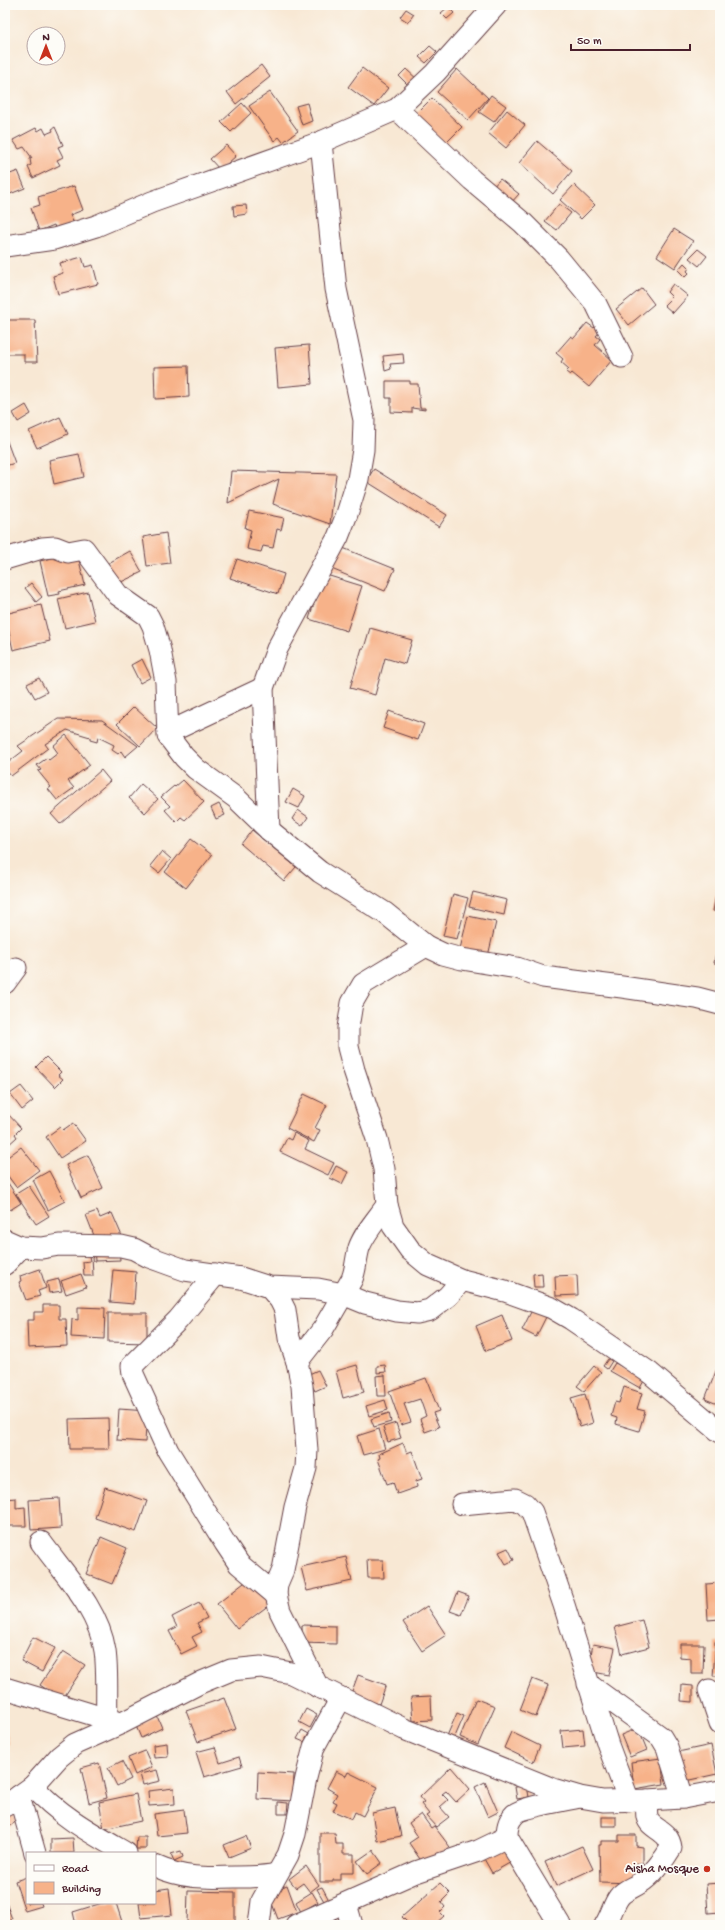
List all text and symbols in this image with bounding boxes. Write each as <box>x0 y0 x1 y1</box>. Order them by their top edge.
north arrow <box>26 26 66 66</box>
scale bar <box>571 26 690 52</box>
text: N <box>42 32 50 44</box>
text: 50 m <box>577 35 602 49</box>
legend <box>26 1852 156 1904</box>
place label: Aisha Mosque <box>625 1862 699 1877</box>
text: Road <box>62 1863 89 1877</box>
marker: Aisha Mosque <box>702 1864 712 1874</box>
text: Building <box>61 1883 101 1897</box>

